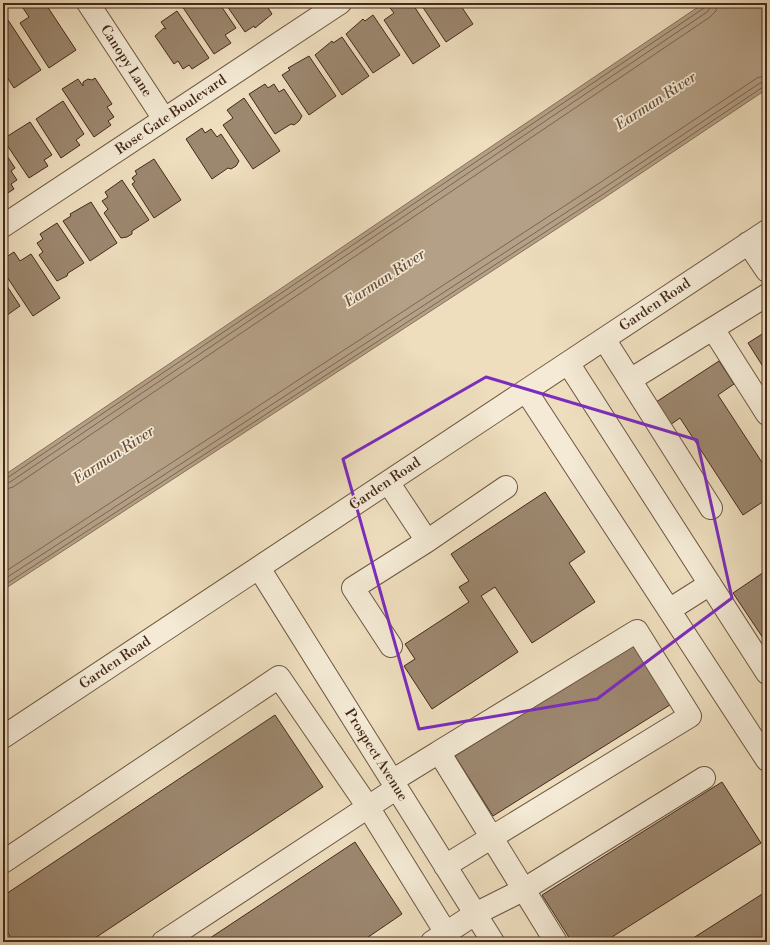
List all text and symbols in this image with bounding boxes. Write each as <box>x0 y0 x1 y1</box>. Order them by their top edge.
street label: Canopy Lane <box>96 22 156 100</box>
water label: Earman River <box>611 67 701 135</box>
street label: Rose Gate Boulevard <box>112 71 230 159</box>
water label: Earman River <box>340 244 430 312</box>
street label: Garden Road <box>616 275 694 335</box>
water label: Earman River <box>69 421 159 489</box>
street label: Garden Road <box>346 454 424 514</box>
street label: Garden Road <box>76 633 154 693</box>
street label: Prospect Avenue <box>340 705 412 805</box>

